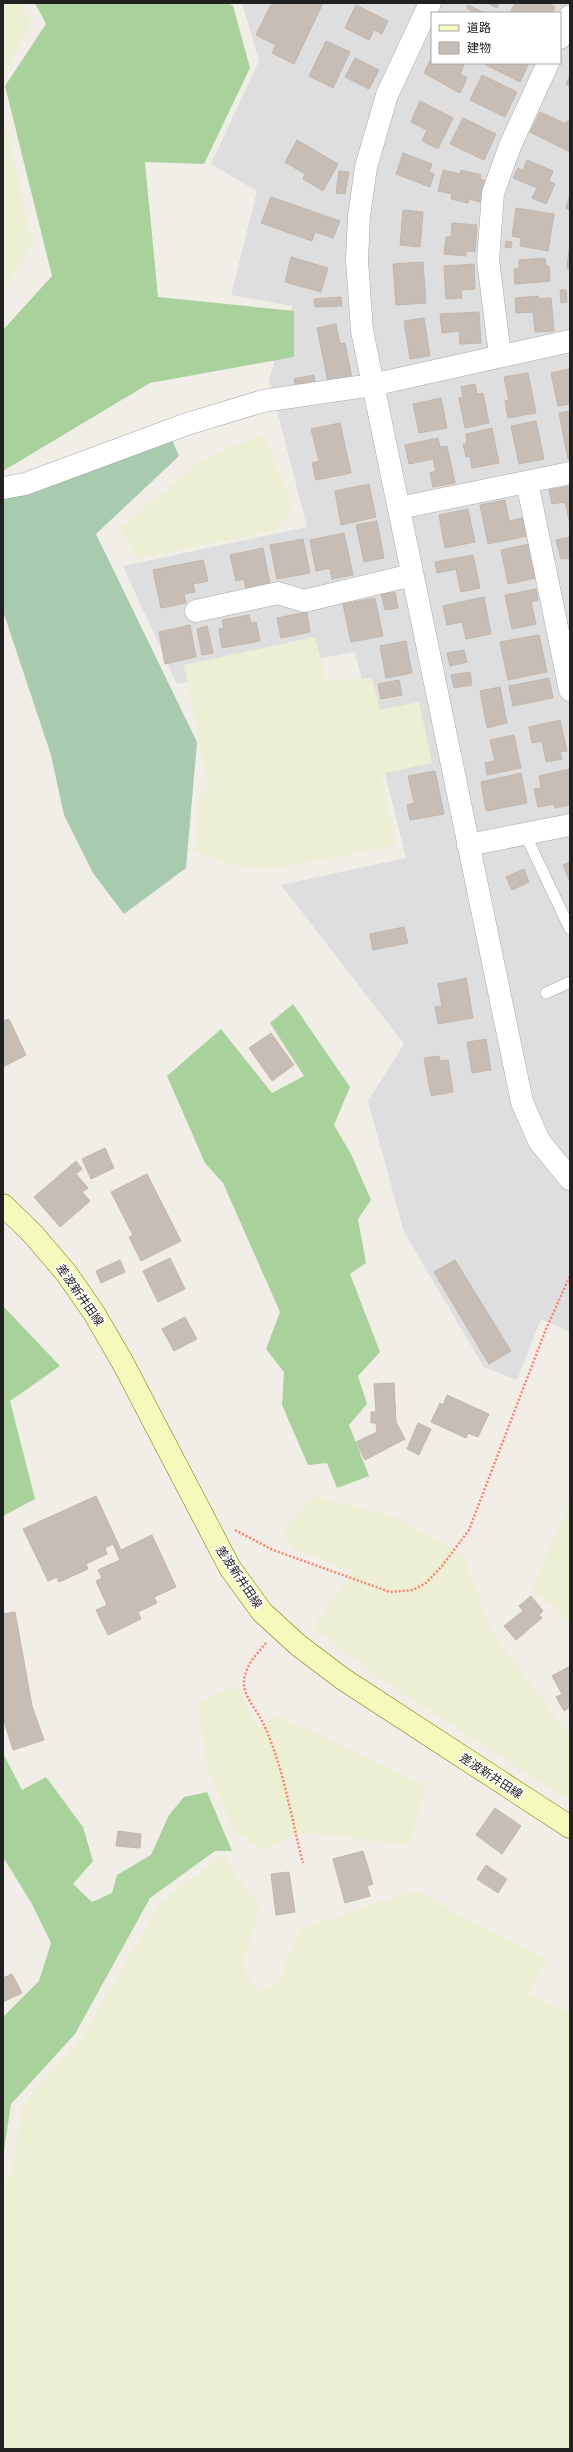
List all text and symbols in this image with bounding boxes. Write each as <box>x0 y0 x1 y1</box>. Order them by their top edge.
legend <box>431 12 561 64</box>
text: 道路 <box>467 21 491 35</box>
text: 建物 <box>467 41 491 55</box>
street label: 差波新井田線 <box>54 1261 106 1329</box>
street label: 差波新井田線 <box>213 1543 265 1611</box>
street label: 差波新井田線 <box>457 1751 525 1801</box>

